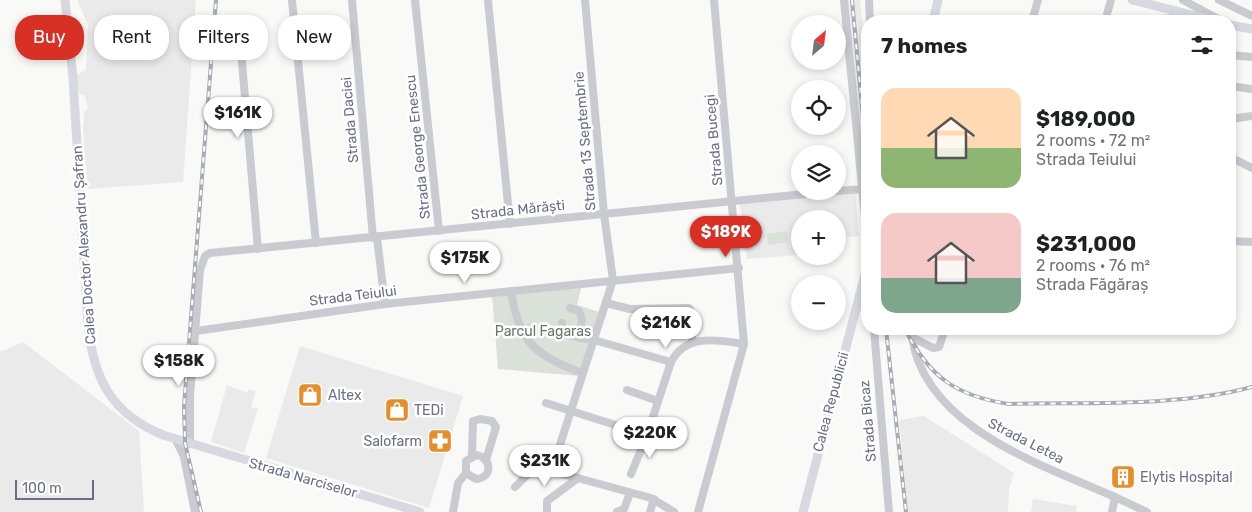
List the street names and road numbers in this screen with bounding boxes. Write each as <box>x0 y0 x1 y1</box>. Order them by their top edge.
street label: Strada 13 Septembrie <box>570 70 600 211</box>
street label: Strada George Enescu <box>402 74 434 220</box>
street label: Strada Daciei <box>338 76 362 164</box>
street label: Strada Bucegi <box>702 94 726 186</box>
street label: Calea Doctor Alexandru Șafran <box>69 145 99 345</box>
street label: Strada Mărăști <box>470 197 566 223</box>
street label: Strada Teiului <box>308 282 398 310</box>
street label: Calea Republicii <box>809 350 853 454</box>
street label: Strada Bicaz <box>856 379 880 463</box>
street label: Strada Letea <box>985 415 1067 467</box>
street label: Strada Narciselor <box>247 454 360 502</box>

